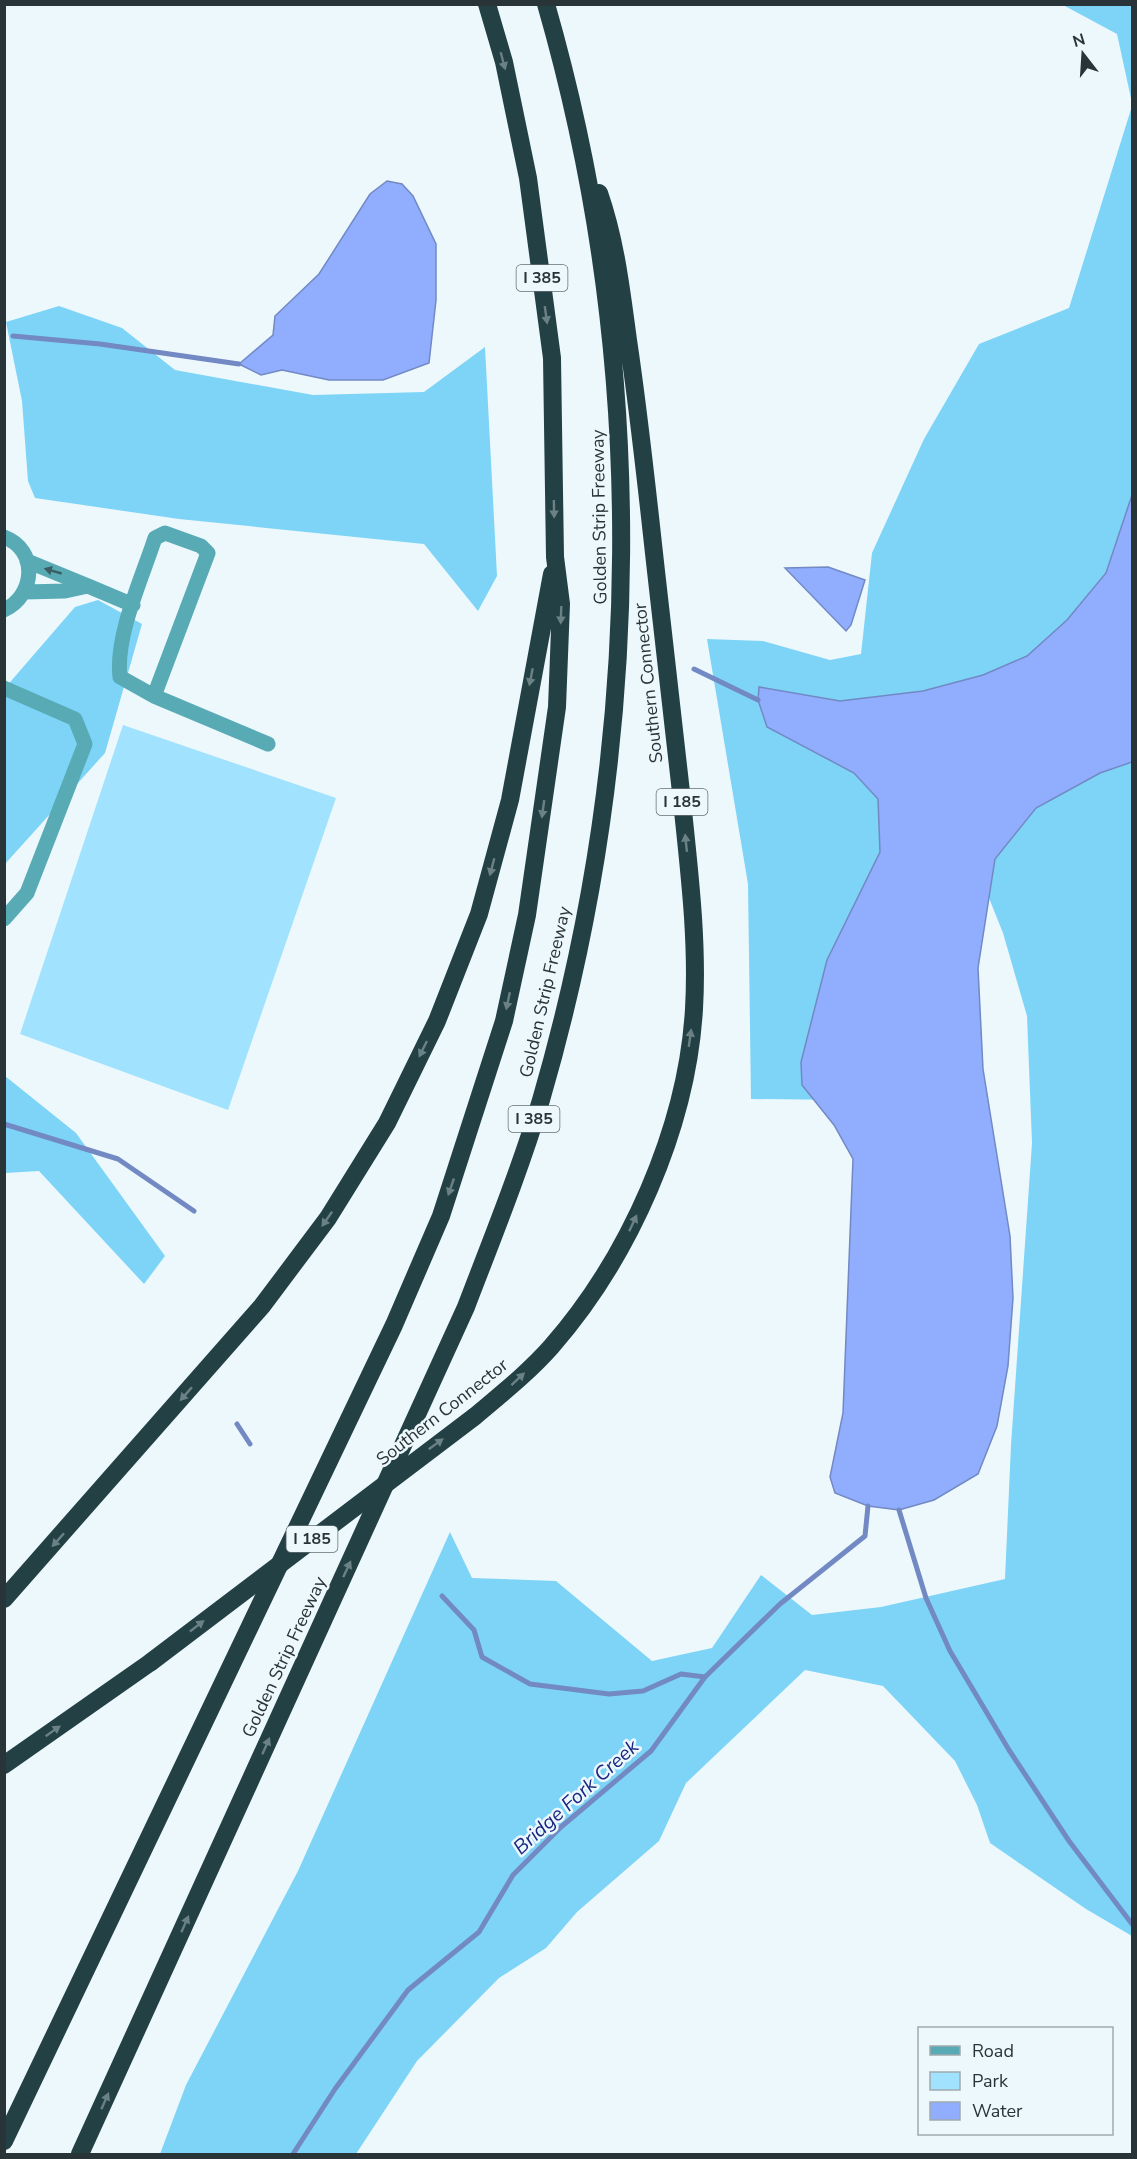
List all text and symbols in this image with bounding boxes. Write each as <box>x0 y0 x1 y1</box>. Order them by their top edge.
north arrow <box>1053 24 1113 84</box>
text: N <box>1070 28 1088 53</box>
one-way arrow <box>499 52 508 70</box>
road number: I 385 <box>516 265 568 291</box>
one-way arrow <box>542 305 551 324</box>
street label: Golden Strip Freeway <box>585 429 613 605</box>
one-way arrow <box>549 500 559 519</box>
one-way arrow <box>44 566 62 575</box>
street label: Southern Connector <box>628 601 668 764</box>
one-way arrow <box>556 606 565 625</box>
one-way arrow <box>526 667 535 686</box>
road number: I 185 <box>656 789 708 815</box>
one-way arrow <box>539 800 548 819</box>
one-way arrow <box>682 834 691 853</box>
one-way arrow <box>486 858 496 876</box>
street label: Golden Strip Freeway <box>514 903 577 1080</box>
one-way arrow <box>503 992 512 1011</box>
one-way arrow <box>686 1028 695 1047</box>
one-way arrow <box>419 1041 428 1058</box>
road number: I 385 <box>508 1106 560 1132</box>
one-way arrow <box>446 1179 455 1197</box>
one-way arrow <box>321 1210 333 1226</box>
one-way arrow <box>628 1215 637 1232</box>
street label: Southern Connector <box>371 1353 513 1471</box>
one-way arrow <box>510 1373 525 1386</box>
one-way arrow <box>180 1386 193 1401</box>
one-way arrow <box>428 1439 443 1451</box>
road number: I 185 <box>286 1526 338 1552</box>
one-way arrow <box>52 1532 65 1547</box>
one-way arrow <box>343 1561 352 1578</box>
street label: Golden Strip Freeway <box>236 1572 332 1741</box>
one-way arrow <box>190 1621 205 1633</box>
one-way arrow <box>44 1725 60 1737</box>
water label: Bridge Fork Creek <box>507 1733 645 1861</box>
one-way arrow <box>262 1738 271 1755</box>
one-way arrow <box>181 1915 190 1932</box>
legend <box>918 2027 1113 2135</box>
text: Road <box>972 2039 1014 2063</box>
text: Park <box>972 2069 1009 2093</box>
one-way arrow <box>100 2093 109 2110</box>
text: Water <box>972 2099 1023 2123</box>

